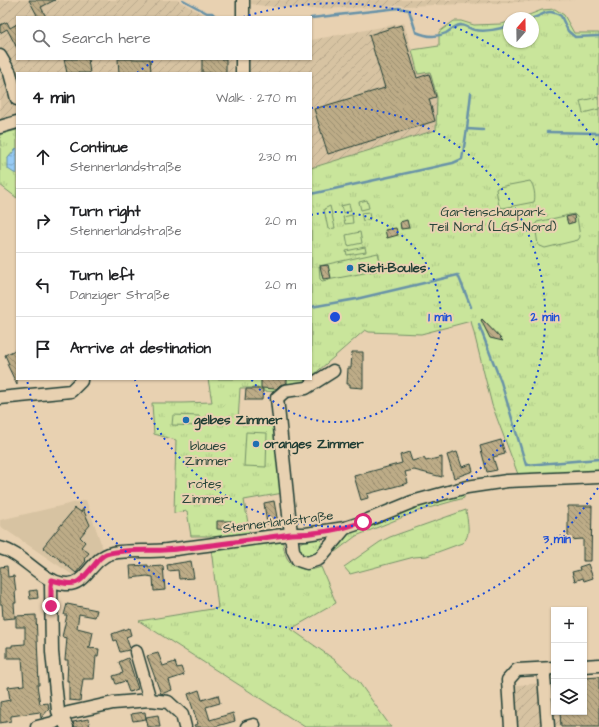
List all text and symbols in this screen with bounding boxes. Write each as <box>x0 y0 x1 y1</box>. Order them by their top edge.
north arrow <box>503 12 539 48</box>
search box <box>16 16 312 60</box>
icon: search <box>30 27 52 49</box>
text: Search here <box>62 28 151 49</box>
text: 4 min <box>32 86 75 110</box>
text: Walk · 270 m <box>216 89 296 107</box>
text: Continue <box>70 137 128 158</box>
icon: ahead <box>32 146 54 168</box>
text: 230 m <box>258 148 296 166</box>
text: Stennerlandstraße <box>70 158 182 176</box>
text: Turn right <box>70 201 141 222</box>
park label: Gartenschaupark Teil Nord (LGS-Nord) <box>430 203 557 236</box>
icon: right <box>32 210 54 232</box>
text: 20 m <box>265 212 296 230</box>
text: Stennerlandstraße <box>70 222 182 240</box>
place label: Rieti-Boules <box>358 259 427 277</box>
marker: Rieti-Boules <box>345 263 355 273</box>
text: Turn left <box>70 265 134 286</box>
icon: left <box>32 274 54 296</box>
text: 20 m <box>265 276 296 294</box>
text: Danziger Straße <box>70 286 170 304</box>
text: 1 min <box>428 309 452 326</box>
text: 2 min <box>530 309 559 326</box>
centre of rings <box>328 310 342 324</box>
icon: arrive <box>32 338 54 360</box>
text: Arrive at destination <box>70 338 211 359</box>
place label: gelbes Zimmer <box>194 411 283 431</box>
marker: gelbes Zimmer <box>181 415 191 425</box>
place label: oranges Zimmer <box>264 435 364 455</box>
park label: blaues Zimmer <box>185 437 231 470</box>
marker: oranges Zimmer <box>251 439 261 449</box>
park label: rotes Zimmer <box>182 475 228 508</box>
street label: Stennerlandstraße <box>222 506 334 538</box>
route start <box>354 513 372 531</box>
text: 3 min <box>542 531 571 548</box>
route end <box>42 597 60 615</box>
map controls <box>551 607 587 715</box>
button: + <box>551 607 587 643</box>
button: − <box>551 643 587 679</box>
button: layers <box>551 679 587 715</box>

